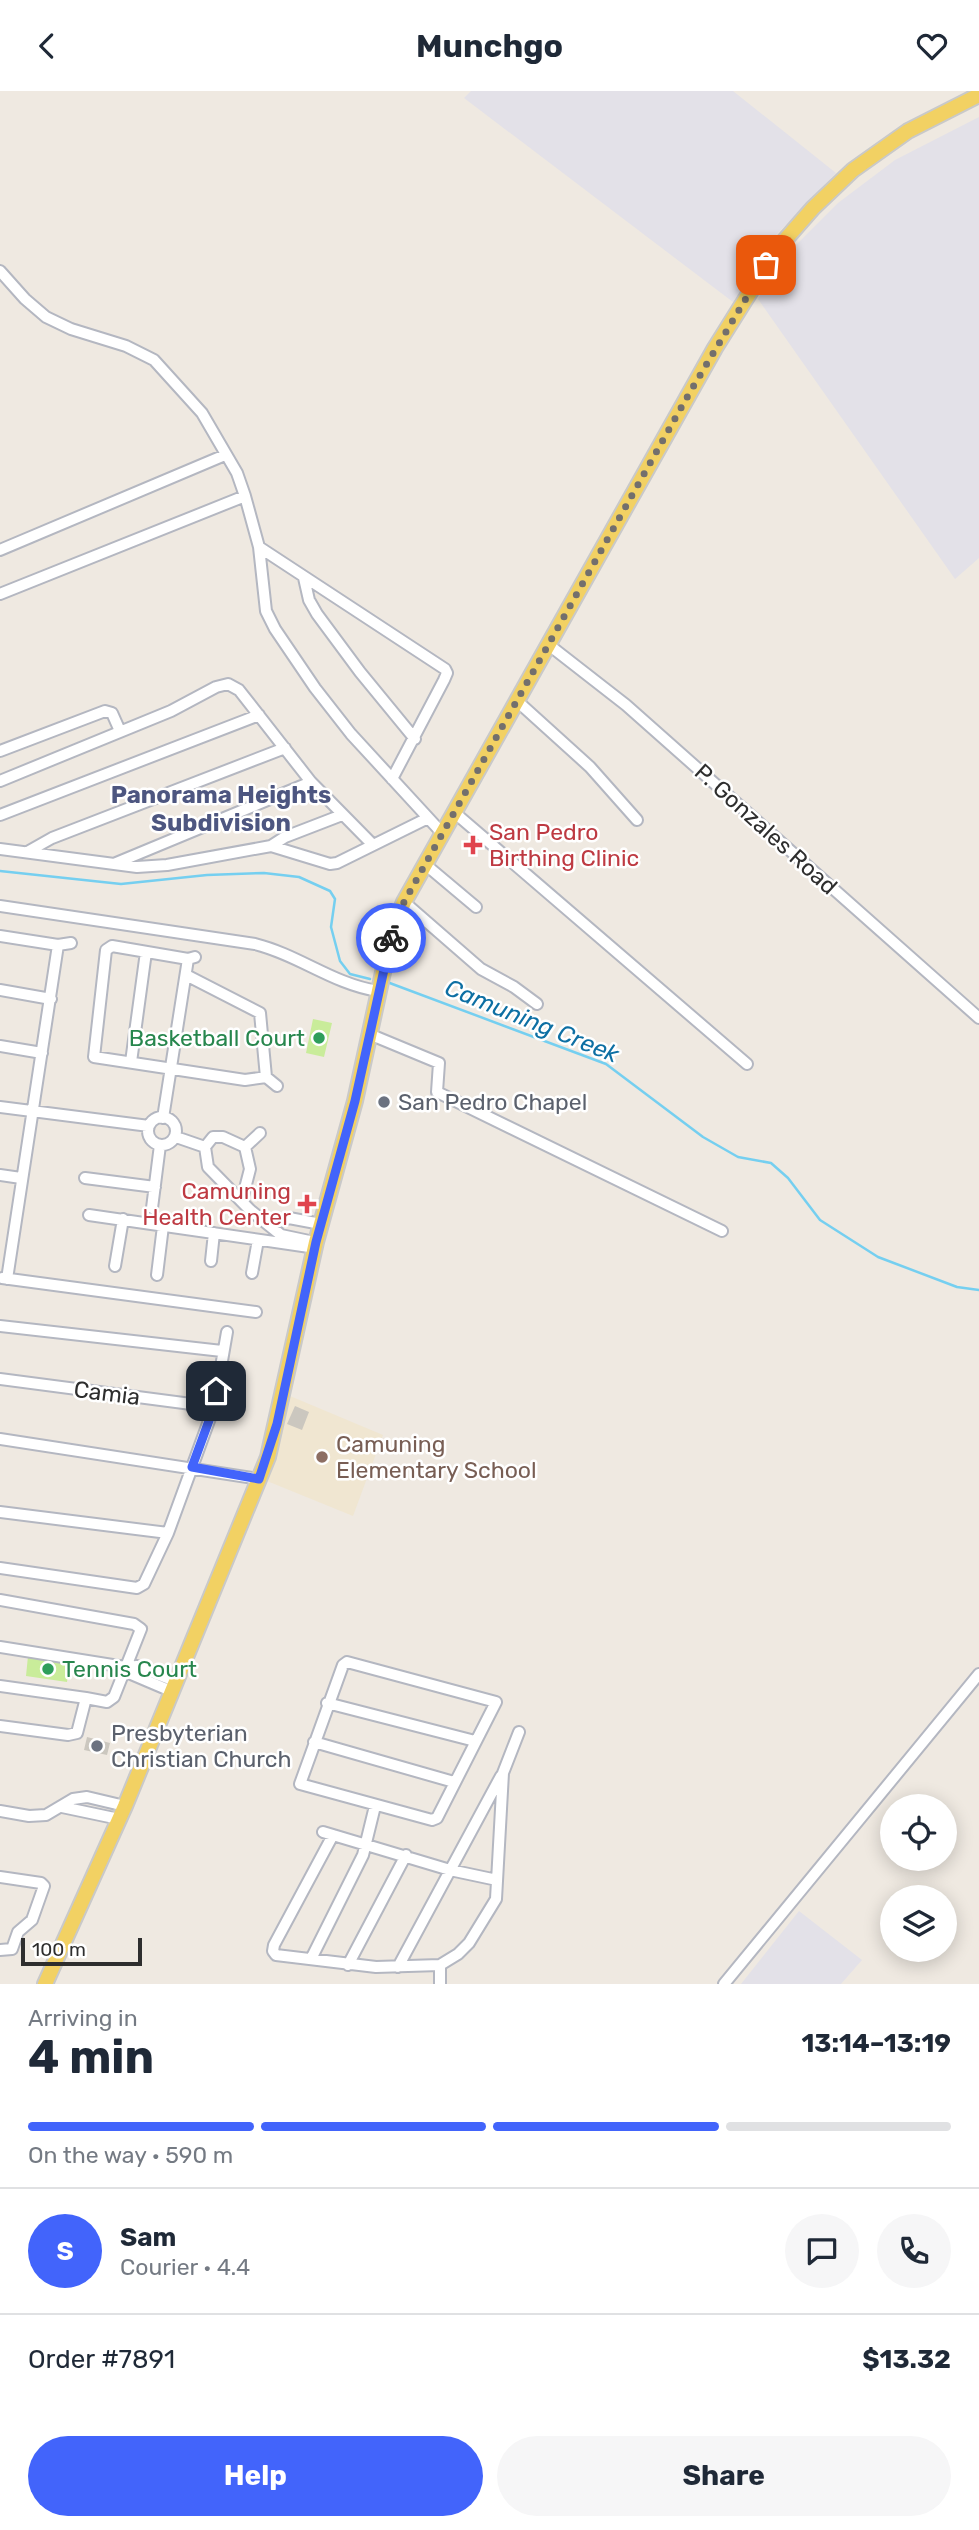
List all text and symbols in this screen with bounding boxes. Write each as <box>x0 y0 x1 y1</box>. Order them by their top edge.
icon: back <box>28 27 66 65</box>
text: Munchgo <box>416 27 563 65</box>
icon: heart <box>913 27 951 65</box>
pin <box>736 235 796 295</box>
icon: bag <box>747 246 785 284</box>
street label: P. Gonzales Road <box>689 758 843 900</box>
district label: Panorama Heights Subdivision <box>111 781 331 837</box>
place label: San Pedro Birthing Clinic <box>489 818 639 872</box>
marker: San Pedro Birthing Clinic <box>463 835 483 855</box>
courier <box>356 903 426 973</box>
icon: bike <box>372 919 410 957</box>
water label: Camuning Creek <box>441 973 624 1069</box>
place label: Basketball Court <box>129 1024 305 1052</box>
marker: Basketball Court <box>311 1030 327 1046</box>
place label: San Pedro Chapel <box>398 1088 587 1116</box>
marker: San Pedro Chapel <box>376 1094 392 1110</box>
place label: Camuning Health Center <box>142 1177 291 1231</box>
marker: Camuning Health Center <box>297 1194 317 1214</box>
pin <box>186 1361 246 1421</box>
icon: home <box>197 1372 235 1410</box>
street label: Camia <box>72 1375 142 1411</box>
place label: Camuning Elementary School <box>336 1430 537 1484</box>
marker: Camuning Elementary School <box>314 1449 330 1465</box>
place label: Tennis Court <box>62 1655 197 1683</box>
marker: Tennis Court <box>40 1661 56 1677</box>
place label: Presbyterian Christian Church <box>111 1719 292 1773</box>
marker: Presbyterian Christian Church <box>89 1738 105 1754</box>
map controls <box>880 1794 957 1962</box>
button: locate <box>880 1794 957 1871</box>
button: layers <box>880 1885 957 1962</box>
scale bar <box>21 1935 142 1967</box>
text: 100 m <box>32 1938 86 1961</box>
text: Arriving in <box>28 2004 138 2032</box>
text: 13:14–13:19 <box>801 2028 951 2059</box>
text: 4 min <box>28 2030 154 2085</box>
text: On the way · 590 m <box>28 2141 233 2169</box>
button: chat <box>785 2214 859 2288</box>
button: phone <box>877 2214 951 2288</box>
text: Sam <box>120 2222 176 2253</box>
text: S <box>56 2236 74 2267</box>
text: Courier · 4.4 <box>120 2253 250 2281</box>
text: Order #7891 <box>28 2344 175 2375</box>
text: $13.32 <box>862 2344 951 2375</box>
button: Help <box>28 2436 483 2516</box>
button: Share <box>497 2436 951 2516</box>

